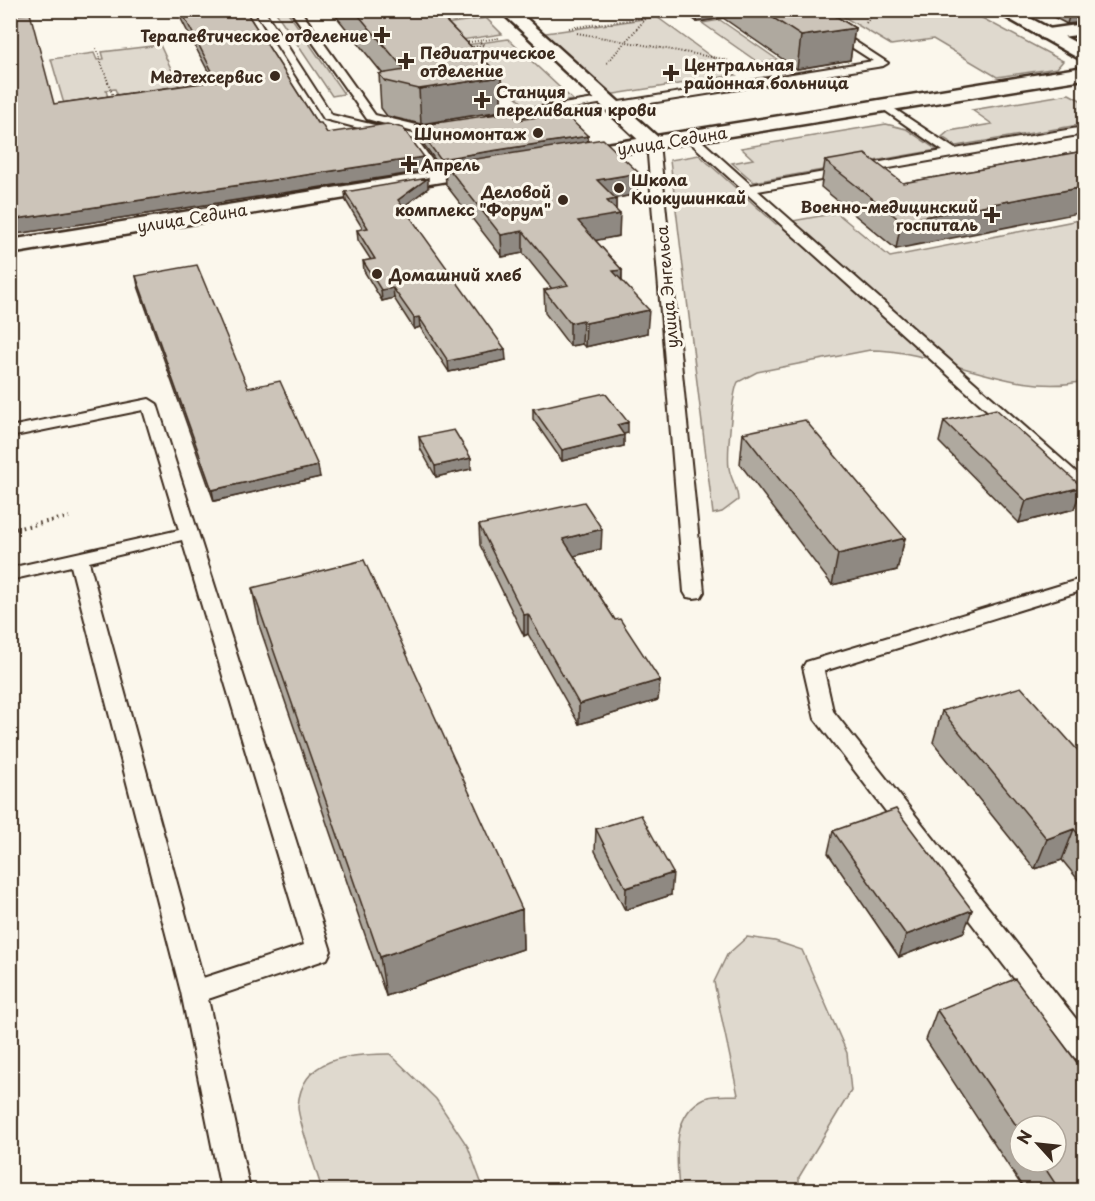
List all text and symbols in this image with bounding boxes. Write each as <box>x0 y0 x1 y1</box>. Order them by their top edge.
place label: Терапевтическое отделение <box>140 23 368 47</box>
marker: Терапевтическое отделение <box>373 26 391 44</box>
place label: Педиатрическое отделение <box>420 40 556 82</box>
marker: Педиатрическое отделение <box>397 52 415 70</box>
place label: Центральная районная больница <box>684 52 849 94</box>
place label: Медтехсервис <box>150 64 263 88</box>
marker: Центральная районная больница <box>662 64 680 82</box>
marker: Медтехсервис <box>268 69 282 83</box>
place label: Станция переливания крови <box>496 79 656 121</box>
marker: Станция переливания крови <box>473 91 491 109</box>
street label: улица Седина <box>615 119 729 161</box>
place label: Шиномонтаж <box>414 121 526 145</box>
marker: Шиномонтаж <box>531 126 545 140</box>
place label: Апрель <box>420 152 480 176</box>
marker: Апрель <box>402 157 416 171</box>
place label: Школа Киокушинкай <box>631 167 746 209</box>
place label: Деловой комплекс "Форум" <box>395 179 551 221</box>
marker: Школа Киокушинкай <box>612 181 626 195</box>
marker: Деловой комплекс "Форум" <box>556 193 570 207</box>
place label: Военно-медицинский госпиталь <box>800 194 978 236</box>
street label: улица Седина <box>135 196 249 238</box>
marker: Военно-медицинский госпиталь <box>983 206 1001 224</box>
street label: улица Энгельса <box>649 225 683 349</box>
place label: Домашний хлеб <box>388 262 522 286</box>
marker: Домашний хлеб <box>370 267 384 281</box>
north arrow <box>1008 1114 1068 1174</box>
text: N <box>1010 1126 1037 1148</box>

